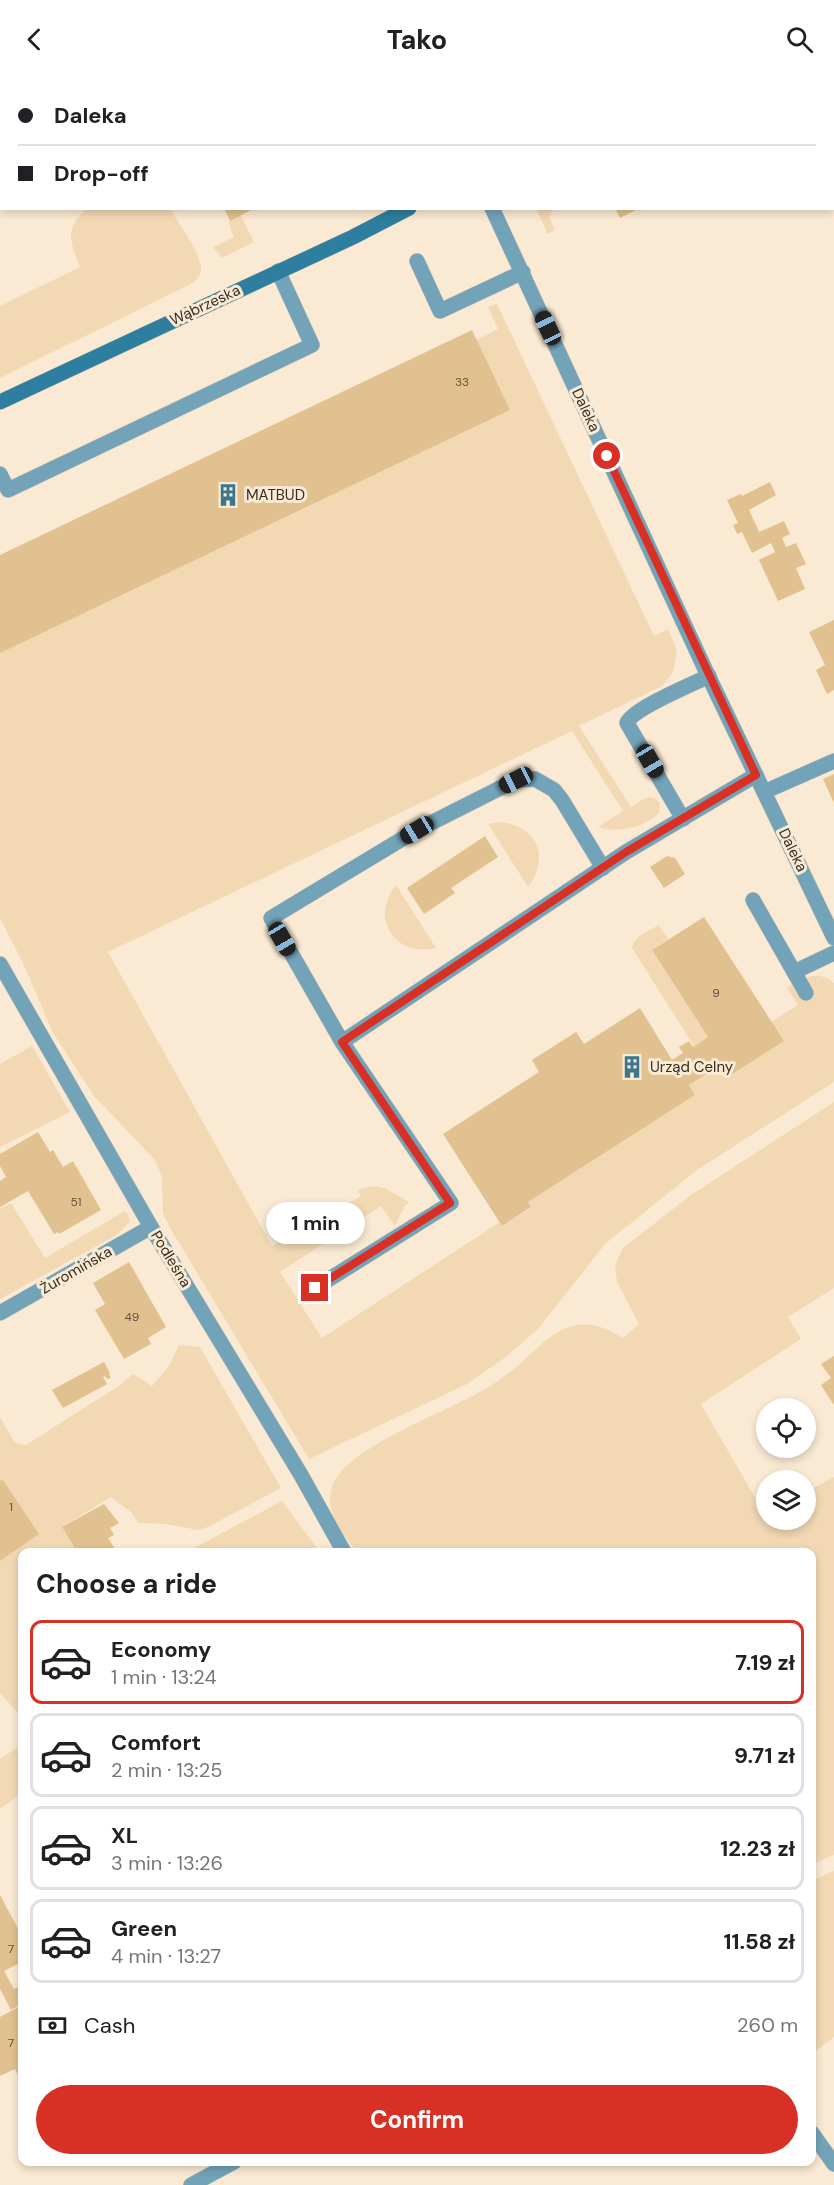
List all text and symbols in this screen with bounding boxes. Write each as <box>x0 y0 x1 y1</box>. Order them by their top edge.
text: Tako <box>387 22 447 57</box>
icon: back <box>18 23 51 56</box>
icon: search <box>783 23 816 56</box>
text: Daleka <box>54 101 127 130</box>
text: Drop-off <box>54 159 149 188</box>
street label: Wąbrzeska <box>167 280 243 330</box>
car <box>532 308 564 348</box>
house number: 33 <box>455 374 469 390</box>
street label: Daleka <box>567 385 605 435</box>
route start <box>593 442 620 469</box>
building icon: MATBUD <box>215 482 241 508</box>
place label: MATBUD <box>246 485 305 505</box>
car <box>633 741 667 781</box>
car <box>496 764 536 796</box>
car <box>397 813 437 847</box>
street label: Daleka <box>774 825 812 875</box>
car <box>265 919 299 959</box>
house number: 9 <box>712 985 720 1001</box>
building icon: Urząd Celny <box>619 1054 645 1080</box>
place label: Urząd Celny <box>650 1057 734 1077</box>
house number: 51 <box>70 1194 82 1210</box>
callout: 1 min <box>266 1201 364 1243</box>
text: 1 min <box>291 1210 340 1236</box>
street label: Podleśna <box>146 1227 196 1291</box>
street label: Żuromińska <box>37 1241 115 1299</box>
route end <box>301 1274 328 1301</box>
house number: 49 <box>125 1309 139 1325</box>
map controls <box>756 1398 816 1530</box>
button: locate <box>756 1398 816 1458</box>
button: layers <box>756 1470 816 1530</box>
house number: 1 <box>9 1499 13 1515</box>
text: Choose a ride <box>36 1566 217 1601</box>
icon: car <box>39 1635 93 1689</box>
text: Economy <box>111 1635 211 1664</box>
text: 7.19 zł <box>735 1648 795 1677</box>
text: 1 min · 13:24 <box>111 1664 217 1690</box>
icon: car <box>39 1728 93 1782</box>
text: Comfort <box>111 1728 201 1757</box>
text: 9.71 zł <box>734 1741 795 1770</box>
text: 2 min · 13:25 <box>111 1757 222 1783</box>
icon: car <box>39 1821 93 1875</box>
text: XL <box>111 1821 138 1850</box>
text: 12.23 zł <box>720 1834 795 1863</box>
text: 3 min · 13:26 <box>111 1850 223 1876</box>
icon: car <box>39 1914 93 1968</box>
text: Green <box>111 1914 177 1943</box>
text: 11.58 zł <box>723 1927 795 1956</box>
house number: 7 <box>8 1941 14 1957</box>
text: 4 min · 13:27 <box>111 1943 221 1969</box>
icon: cash <box>36 2009 69 2042</box>
text: Cash <box>84 2011 135 2040</box>
text: 260 m <box>737 2012 798 2038</box>
house number: 7 <box>8 2035 14 2051</box>
button: Confirm <box>36 2085 798 2154</box>

